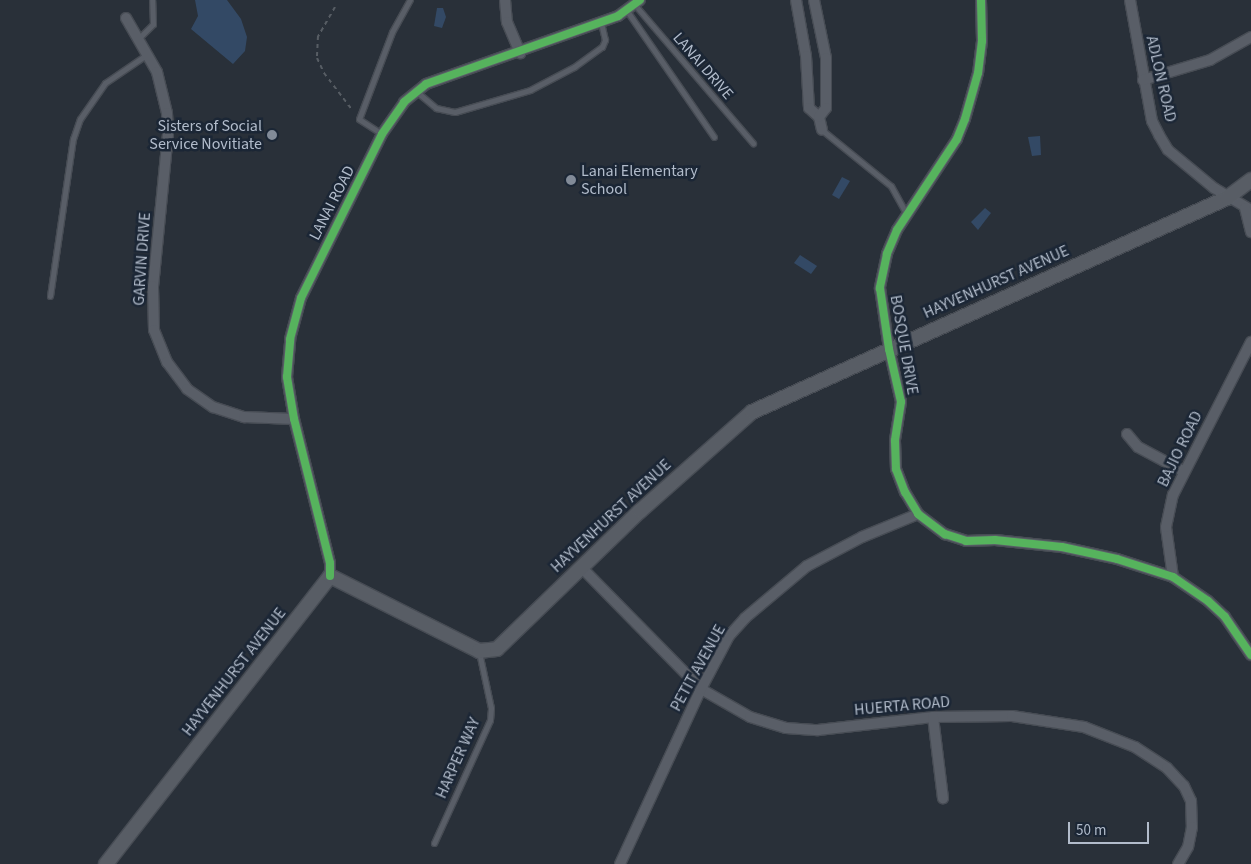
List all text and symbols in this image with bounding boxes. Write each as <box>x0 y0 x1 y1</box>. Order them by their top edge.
street label: LANAI DRIVE <box>669 28 737 104</box>
street label: ADLON ROAD <box>1142 34 1180 124</box>
place label: Sisters of Social Service Novitiate <box>149 116 262 154</box>
marker: Sisters of Social Service Novitiate <box>266 129 278 141</box>
place label: Lanai Elementary School <box>581 161 698 199</box>
street label: LANAI ROAD <box>305 163 359 243</box>
marker: Lanai Elementary School <box>565 174 577 186</box>
street label: GARVIN DRIVE <box>129 212 155 306</box>
street label: HAYVENHURST AVENUE <box>920 241 1072 323</box>
street label: BOSQUE DRIVE <box>886 294 922 396</box>
street label: BAJIO ROAD <box>1153 408 1207 490</box>
street label: HAYVENHURST AVENUE <box>547 455 675 577</box>
street label: HAYVENHURST AVENUE <box>178 604 290 740</box>
street label: PETIT AVENUE <box>666 621 730 715</box>
street label: HUERTA ROAD <box>853 692 951 720</box>
street label: HARPER WAY <box>432 715 484 801</box>
scale bar <box>1071 812 1152 844</box>
text: 50 m <box>1076 820 1106 841</box>

